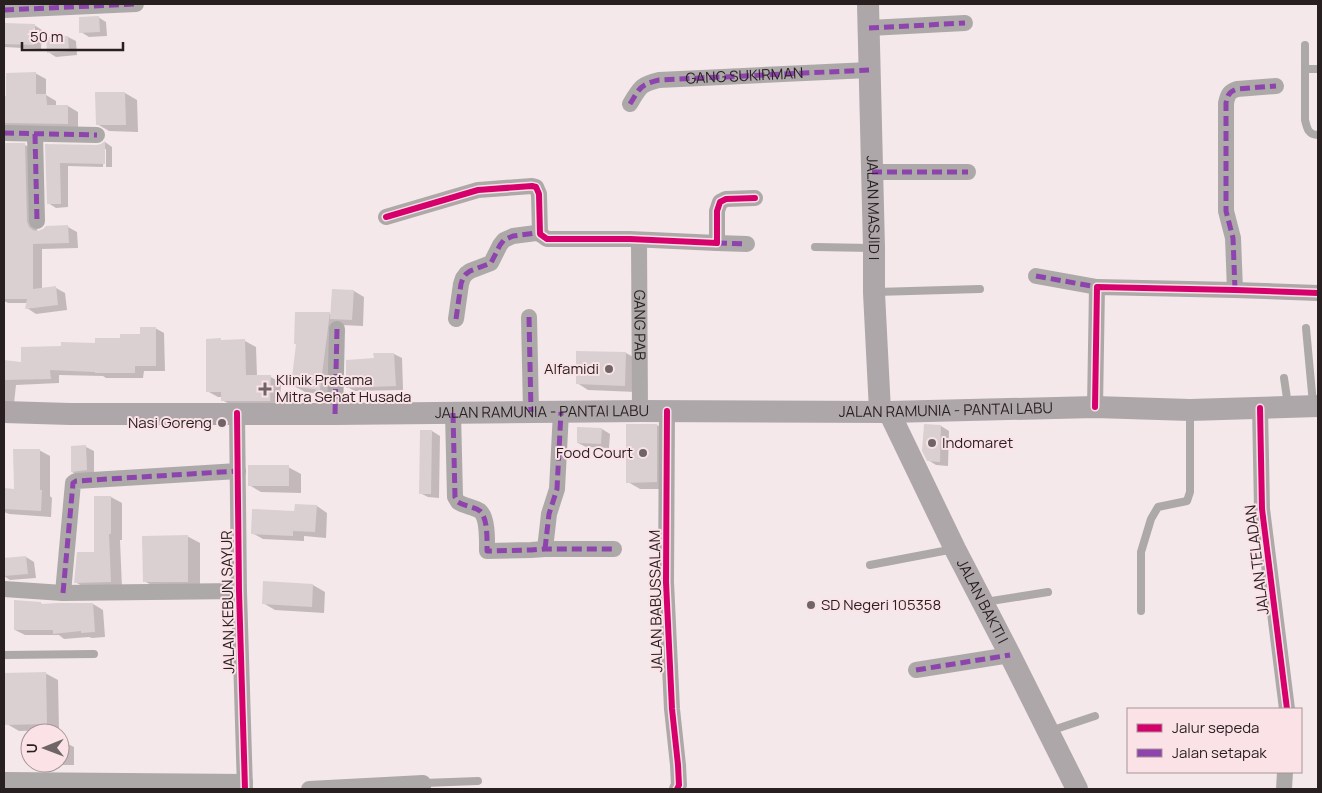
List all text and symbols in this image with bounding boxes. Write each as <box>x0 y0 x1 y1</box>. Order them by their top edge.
scale bar <box>22 20 124 52</box>
text: 50 m <box>30 26 64 47</box>
street label: GANG SUKIRMAN <box>685 62 804 89</box>
street label: JALAN MASJID I <box>862 155 885 260</box>
street label: GANG PAB <box>629 290 651 360</box>
place label: Alfamidi <box>544 358 599 379</box>
marker: Alfamidi <box>603 363 615 375</box>
place label: Klinik Pratama Mitra Sehat Husada <box>276 369 411 407</box>
marker: Klinik Pratama Mitra Sehat Husada <box>258 382 272 396</box>
street label: JALAN RAMUNIA - PANTAI LABU <box>839 397 1053 422</box>
street label: JALAN RAMUNIA - PANTAI LABU <box>435 400 649 423</box>
place label: Nasi Goreng <box>128 412 212 433</box>
marker: Nasi Goreng <box>216 417 228 429</box>
place label: Indomaret <box>942 432 1013 453</box>
marker: Indomaret <box>926 437 938 449</box>
place label: Food Court <box>556 442 633 463</box>
marker: Food Court <box>637 447 649 459</box>
street label: JALAN TELADAN <box>1239 504 1274 616</box>
street label: JALAN KEBUN SAYUR <box>216 530 239 674</box>
street label: JALAN BABUSSALAM <box>644 530 667 672</box>
street label: JALAN BAKTI I <box>952 555 1013 647</box>
place label: SD Negeri 105358 <box>821 594 941 615</box>
marker: SD Negeri 105358 <box>805 599 817 611</box>
legend <box>1127 708 1302 773</box>
text: Jalur sepeda <box>1172 717 1259 738</box>
north arrow <box>20 723 70 773</box>
text: Jalan setapak <box>1172 742 1267 763</box>
text: U <box>22 743 41 753</box>

